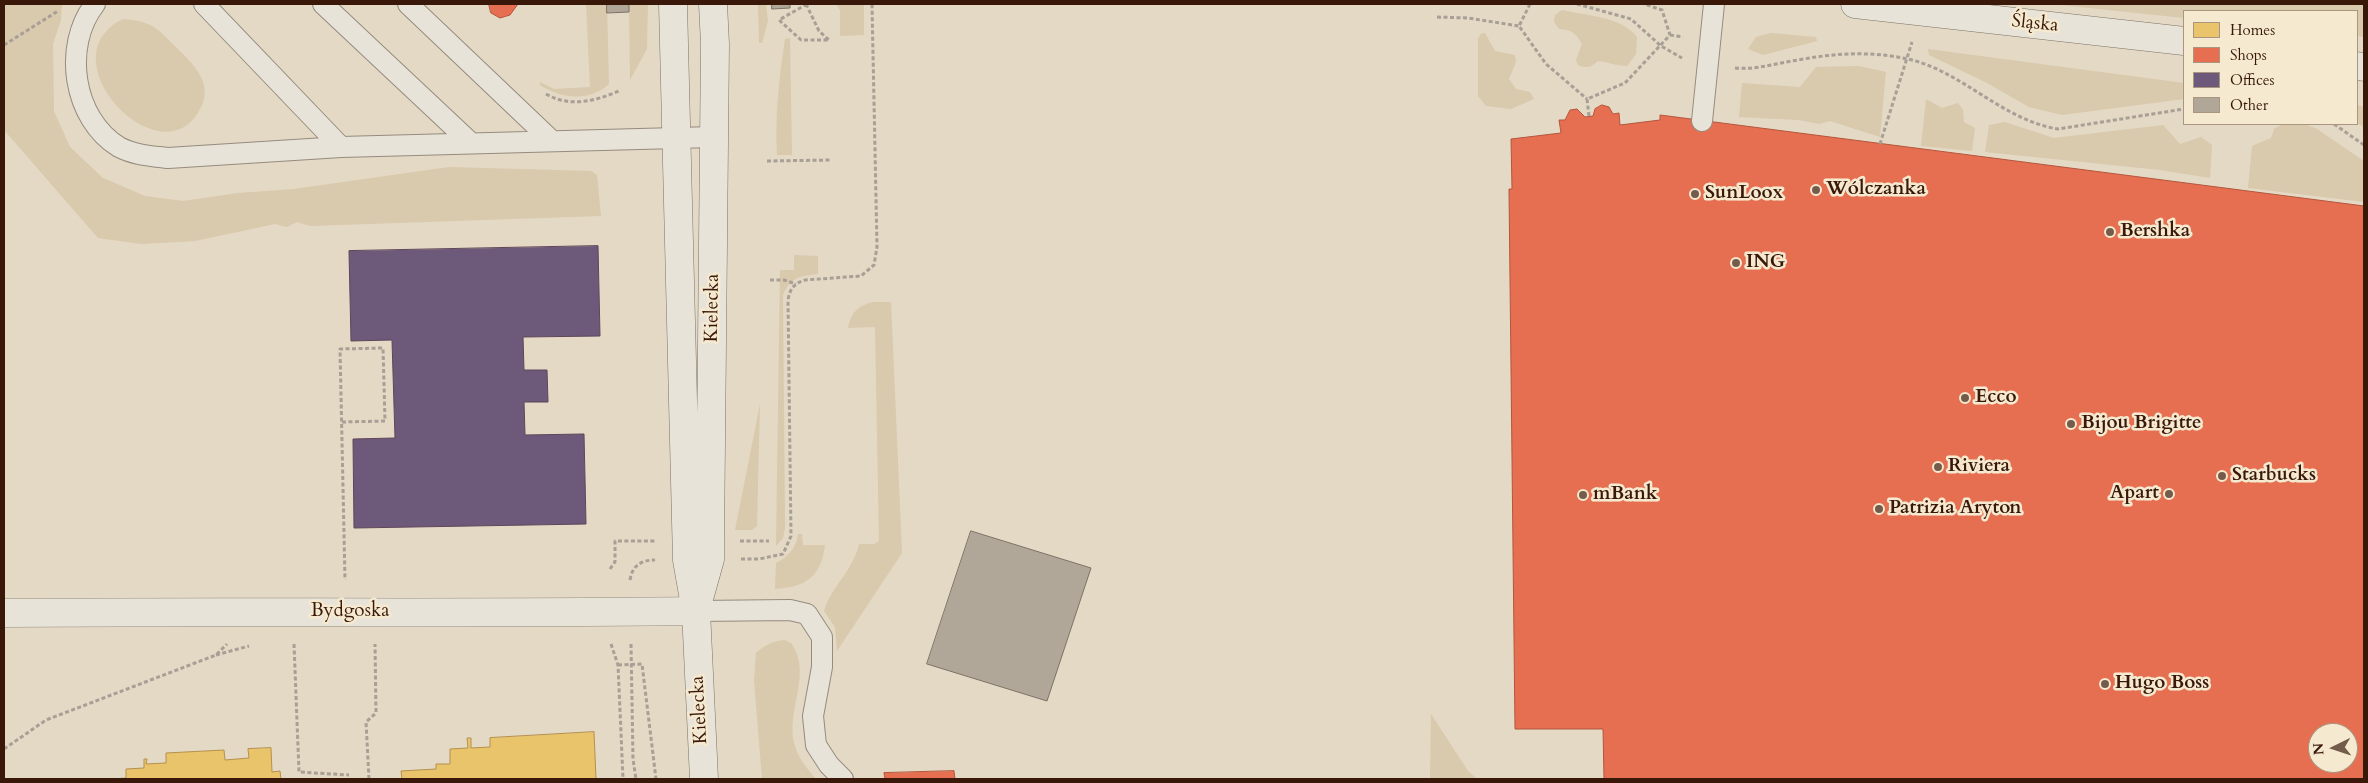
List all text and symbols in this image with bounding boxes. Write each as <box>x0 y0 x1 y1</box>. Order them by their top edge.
street label: Śląska <box>2010 10 2060 38</box>
legend <box>2183 10 2358 125</box>
text: Homes <box>2230 20 2275 40</box>
text: Shops <box>2230 45 2267 65</box>
text: Offices <box>2230 70 2275 90</box>
text: Other <box>2230 95 2268 115</box>
place label: Wólczanka <box>1826 179 1926 201</box>
place label: SunLoox <box>1705 183 1783 205</box>
marker: Wólczanka <box>1810 184 1822 196</box>
marker: SunLoox <box>1689 188 1701 200</box>
place label: Bershka <box>2120 221 2190 243</box>
marker: Bershka <box>2104 226 2116 238</box>
place label: ING <box>1746 252 1785 274</box>
marker: ING <box>1730 257 1742 269</box>
street label: Kielecka <box>701 273 725 343</box>
place label: Ecco <box>1975 387 2017 409</box>
marker: Ecco <box>1959 392 1971 404</box>
place label: Bijou Brigitte <box>2081 413 2201 435</box>
marker: Bijou Brigitte <box>2065 418 2077 430</box>
place label: Riviera <box>1948 456 2010 478</box>
marker: Riviera <box>1932 461 1944 473</box>
place label: Starbucks <box>2232 465 2316 487</box>
marker: Starbucks <box>2216 470 2228 482</box>
place label: Apart <box>2110 483 2159 505</box>
place label: mBank <box>1593 484 1658 506</box>
marker: Apart <box>2163 488 2175 500</box>
marker: mBank <box>1577 489 1589 501</box>
place label: Patrizia Aryton <box>1889 498 2022 520</box>
marker: Patrizia Aryton <box>1873 503 1885 515</box>
street label: Bydgoska <box>311 601 389 623</box>
place label: Hugo Boss <box>2115 673 2209 695</box>
street label: Kielecka <box>687 675 713 745</box>
marker: Hugo Boss <box>2099 678 2111 690</box>
north arrow <box>2308 723 2358 773</box>
text: N <box>2309 742 2328 756</box>

